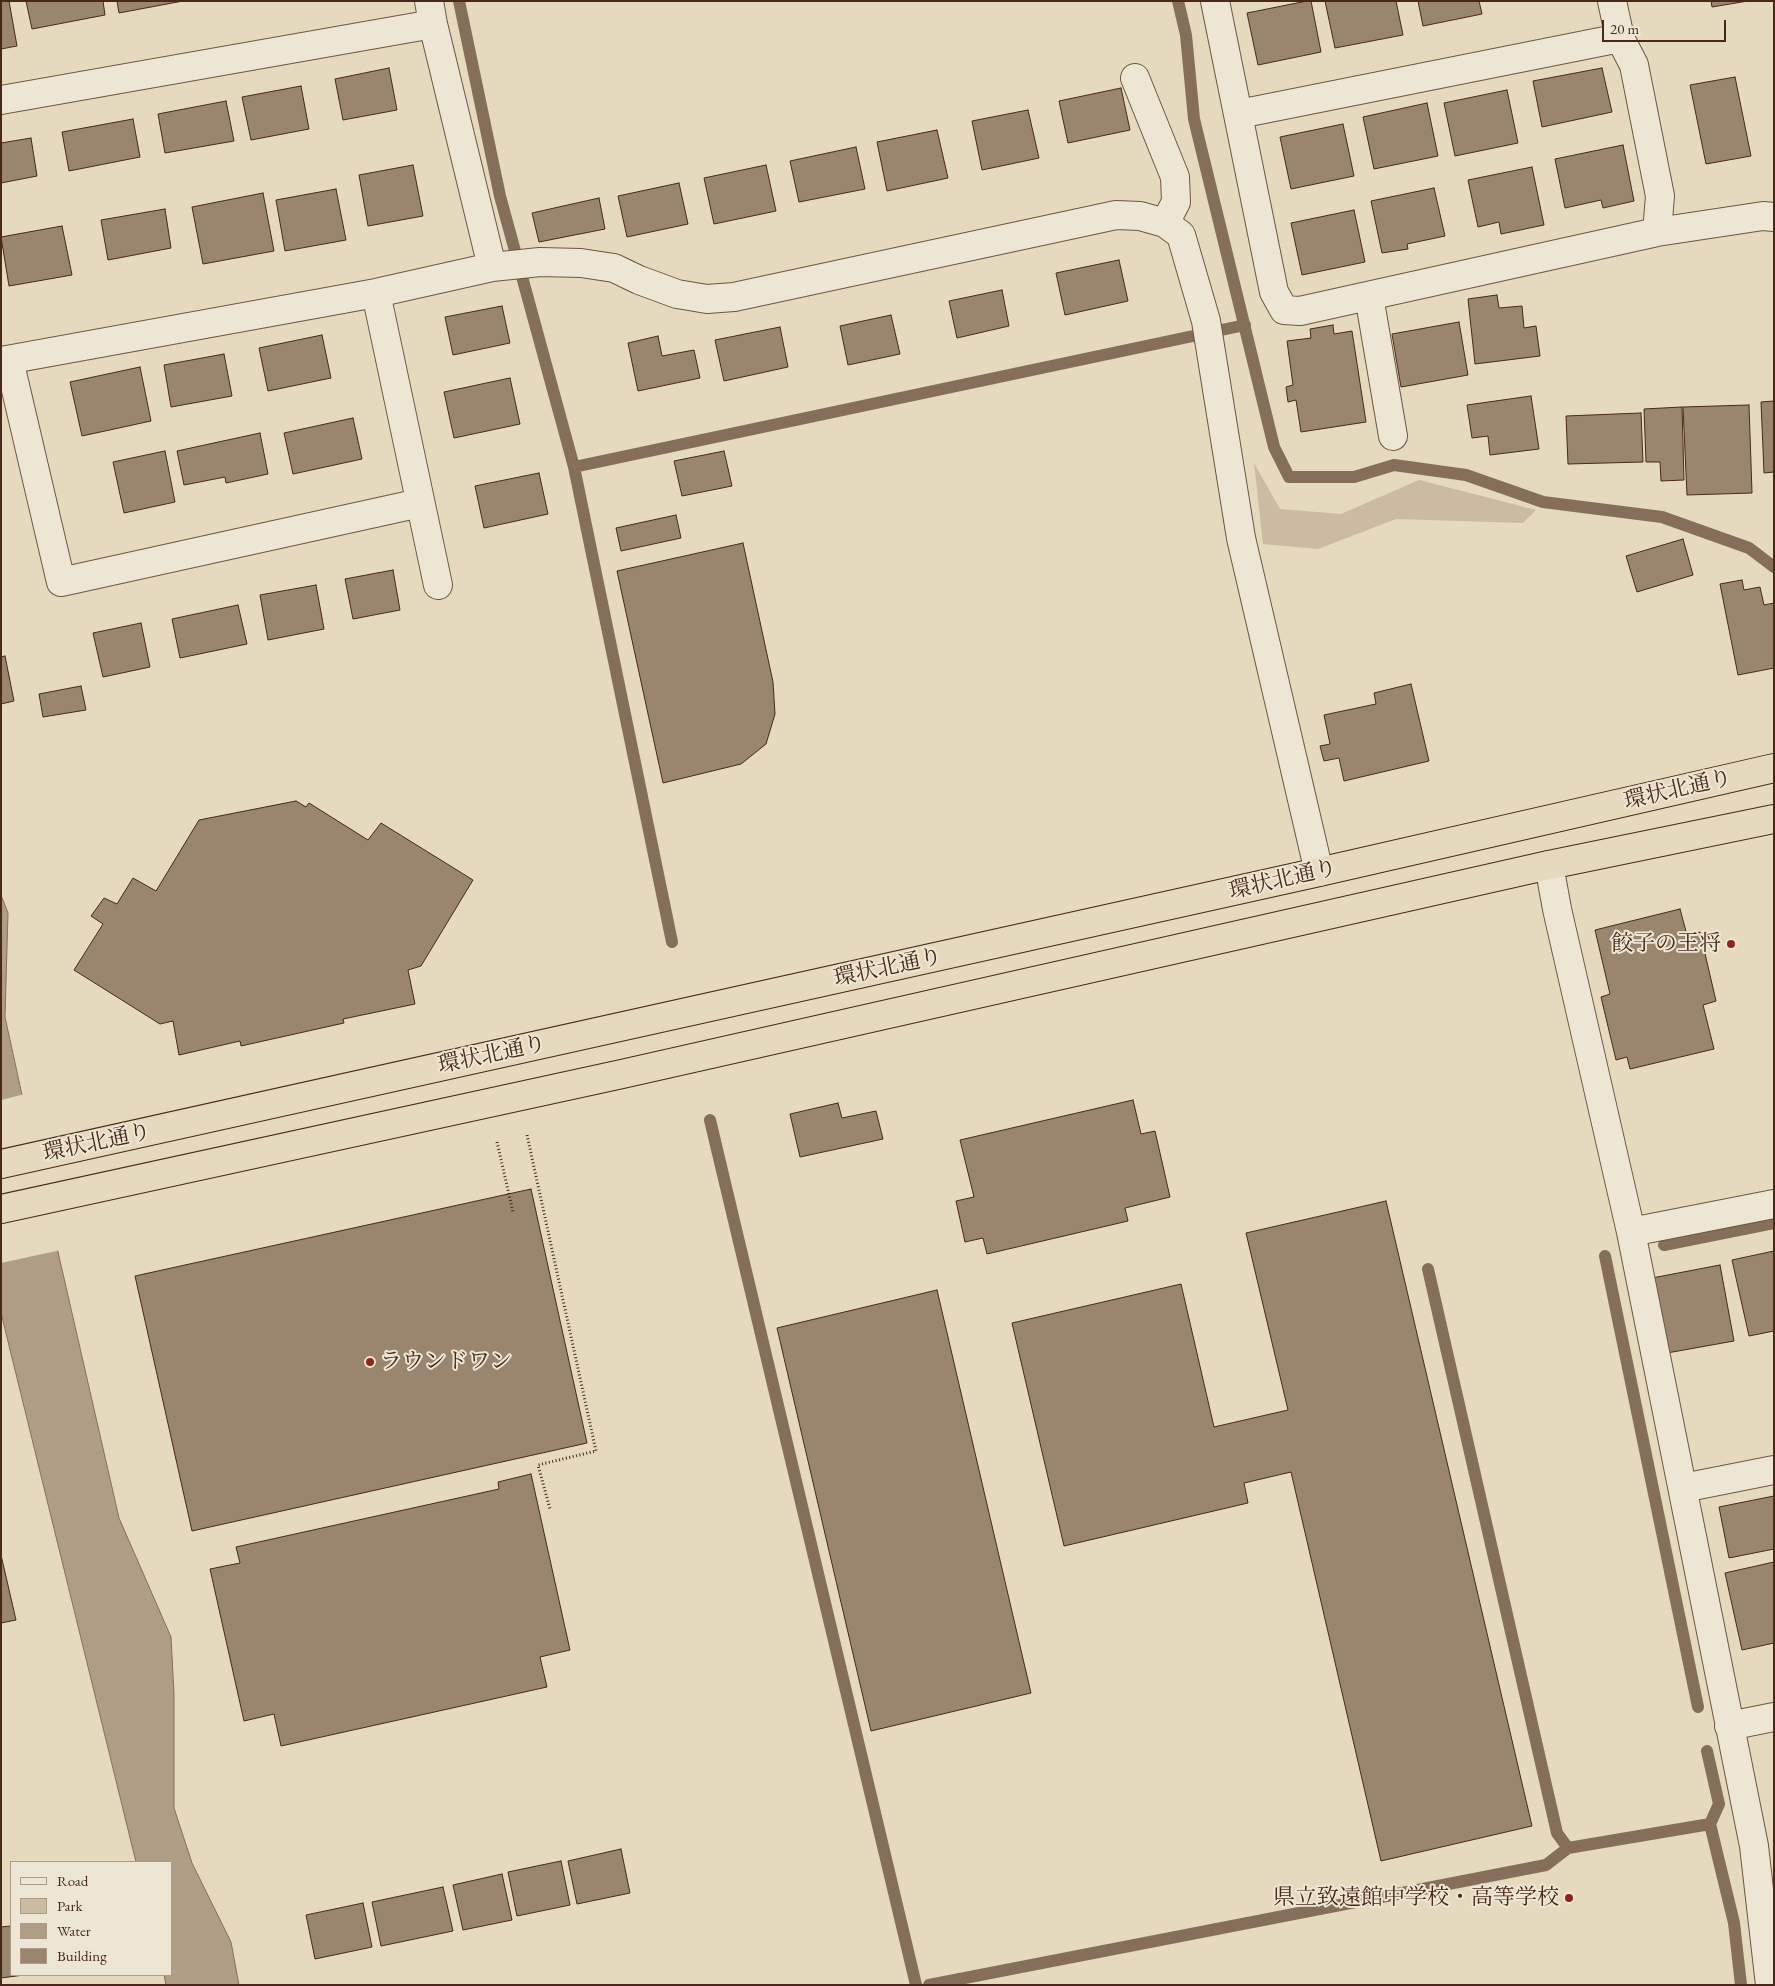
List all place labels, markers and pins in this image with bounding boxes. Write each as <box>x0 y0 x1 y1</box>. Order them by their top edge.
place label: 餃子の王将 <box>1611 931 1721 957</box>
marker: 餃子の王将 <box>1725 938 1737 950</box>
place label: ラウンドワン <box>380 1349 512 1375</box>
marker: ラウンドワン <box>364 1356 376 1368</box>
place label: 県立致遠館中学校・高等学校 <box>1273 1885 1559 1911</box>
marker: 県立致遠館中学校・高等学校 <box>1563 1892 1575 1904</box>

